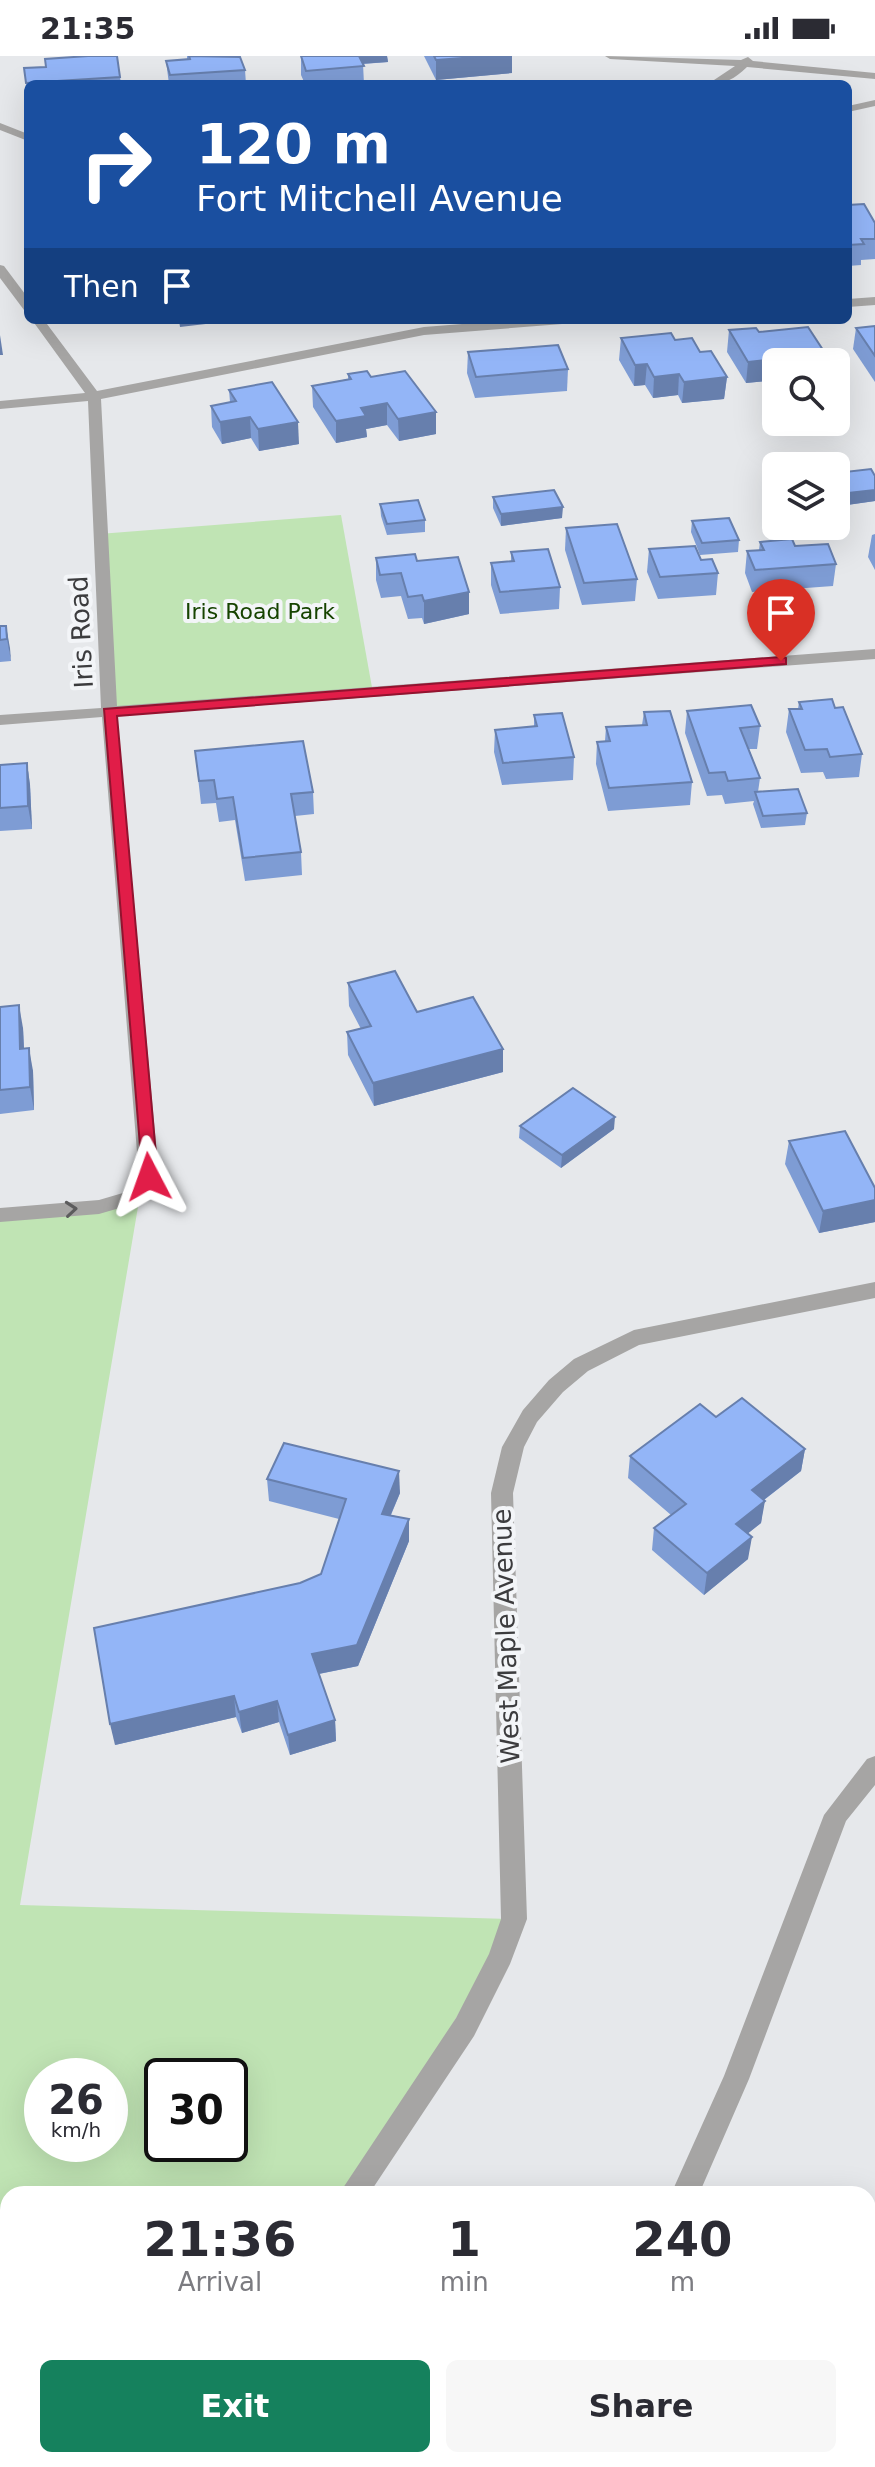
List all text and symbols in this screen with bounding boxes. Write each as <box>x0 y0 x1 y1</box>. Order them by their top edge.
text: 21:35 <box>40 11 136 46</box>
text: 120 m <box>196 111 391 176</box>
icon: right <box>64 112 168 216</box>
text: Fort Mitchell Avenue <box>196 178 563 219</box>
icon: arrive <box>155 264 199 308</box>
text: Then <box>64 269 139 304</box>
map controls <box>762 348 850 540</box>
button: search <box>762 348 850 436</box>
button: layers <box>762 452 850 540</box>
street label: Iris Road <box>63 575 99 689</box>
pin <box>747 579 815 661</box>
icon: arrive <box>759 591 803 635</box>
park label: Iris Road Park <box>185 599 335 624</box>
position arrow <box>107 1135 191 1219</box>
one-way arrow <box>65 1201 78 1218</box>
street label: West Maple Avenue <box>487 1508 525 1764</box>
speed limit sign: 30 <box>144 2058 248 2162</box>
text: 26 <box>48 2077 104 2123</box>
text: km/h <box>51 2118 101 2142</box>
text: 21:36 <box>143 2211 296 2267</box>
text: 1 <box>448 2211 481 2267</box>
text: 240 <box>632 2211 732 2267</box>
text: Arrival <box>178 2267 262 2297</box>
text: min <box>440 2267 489 2297</box>
text: m <box>670 2267 695 2297</box>
button: Exit <box>40 2360 430 2452</box>
button: Share <box>446 2360 836 2452</box>

